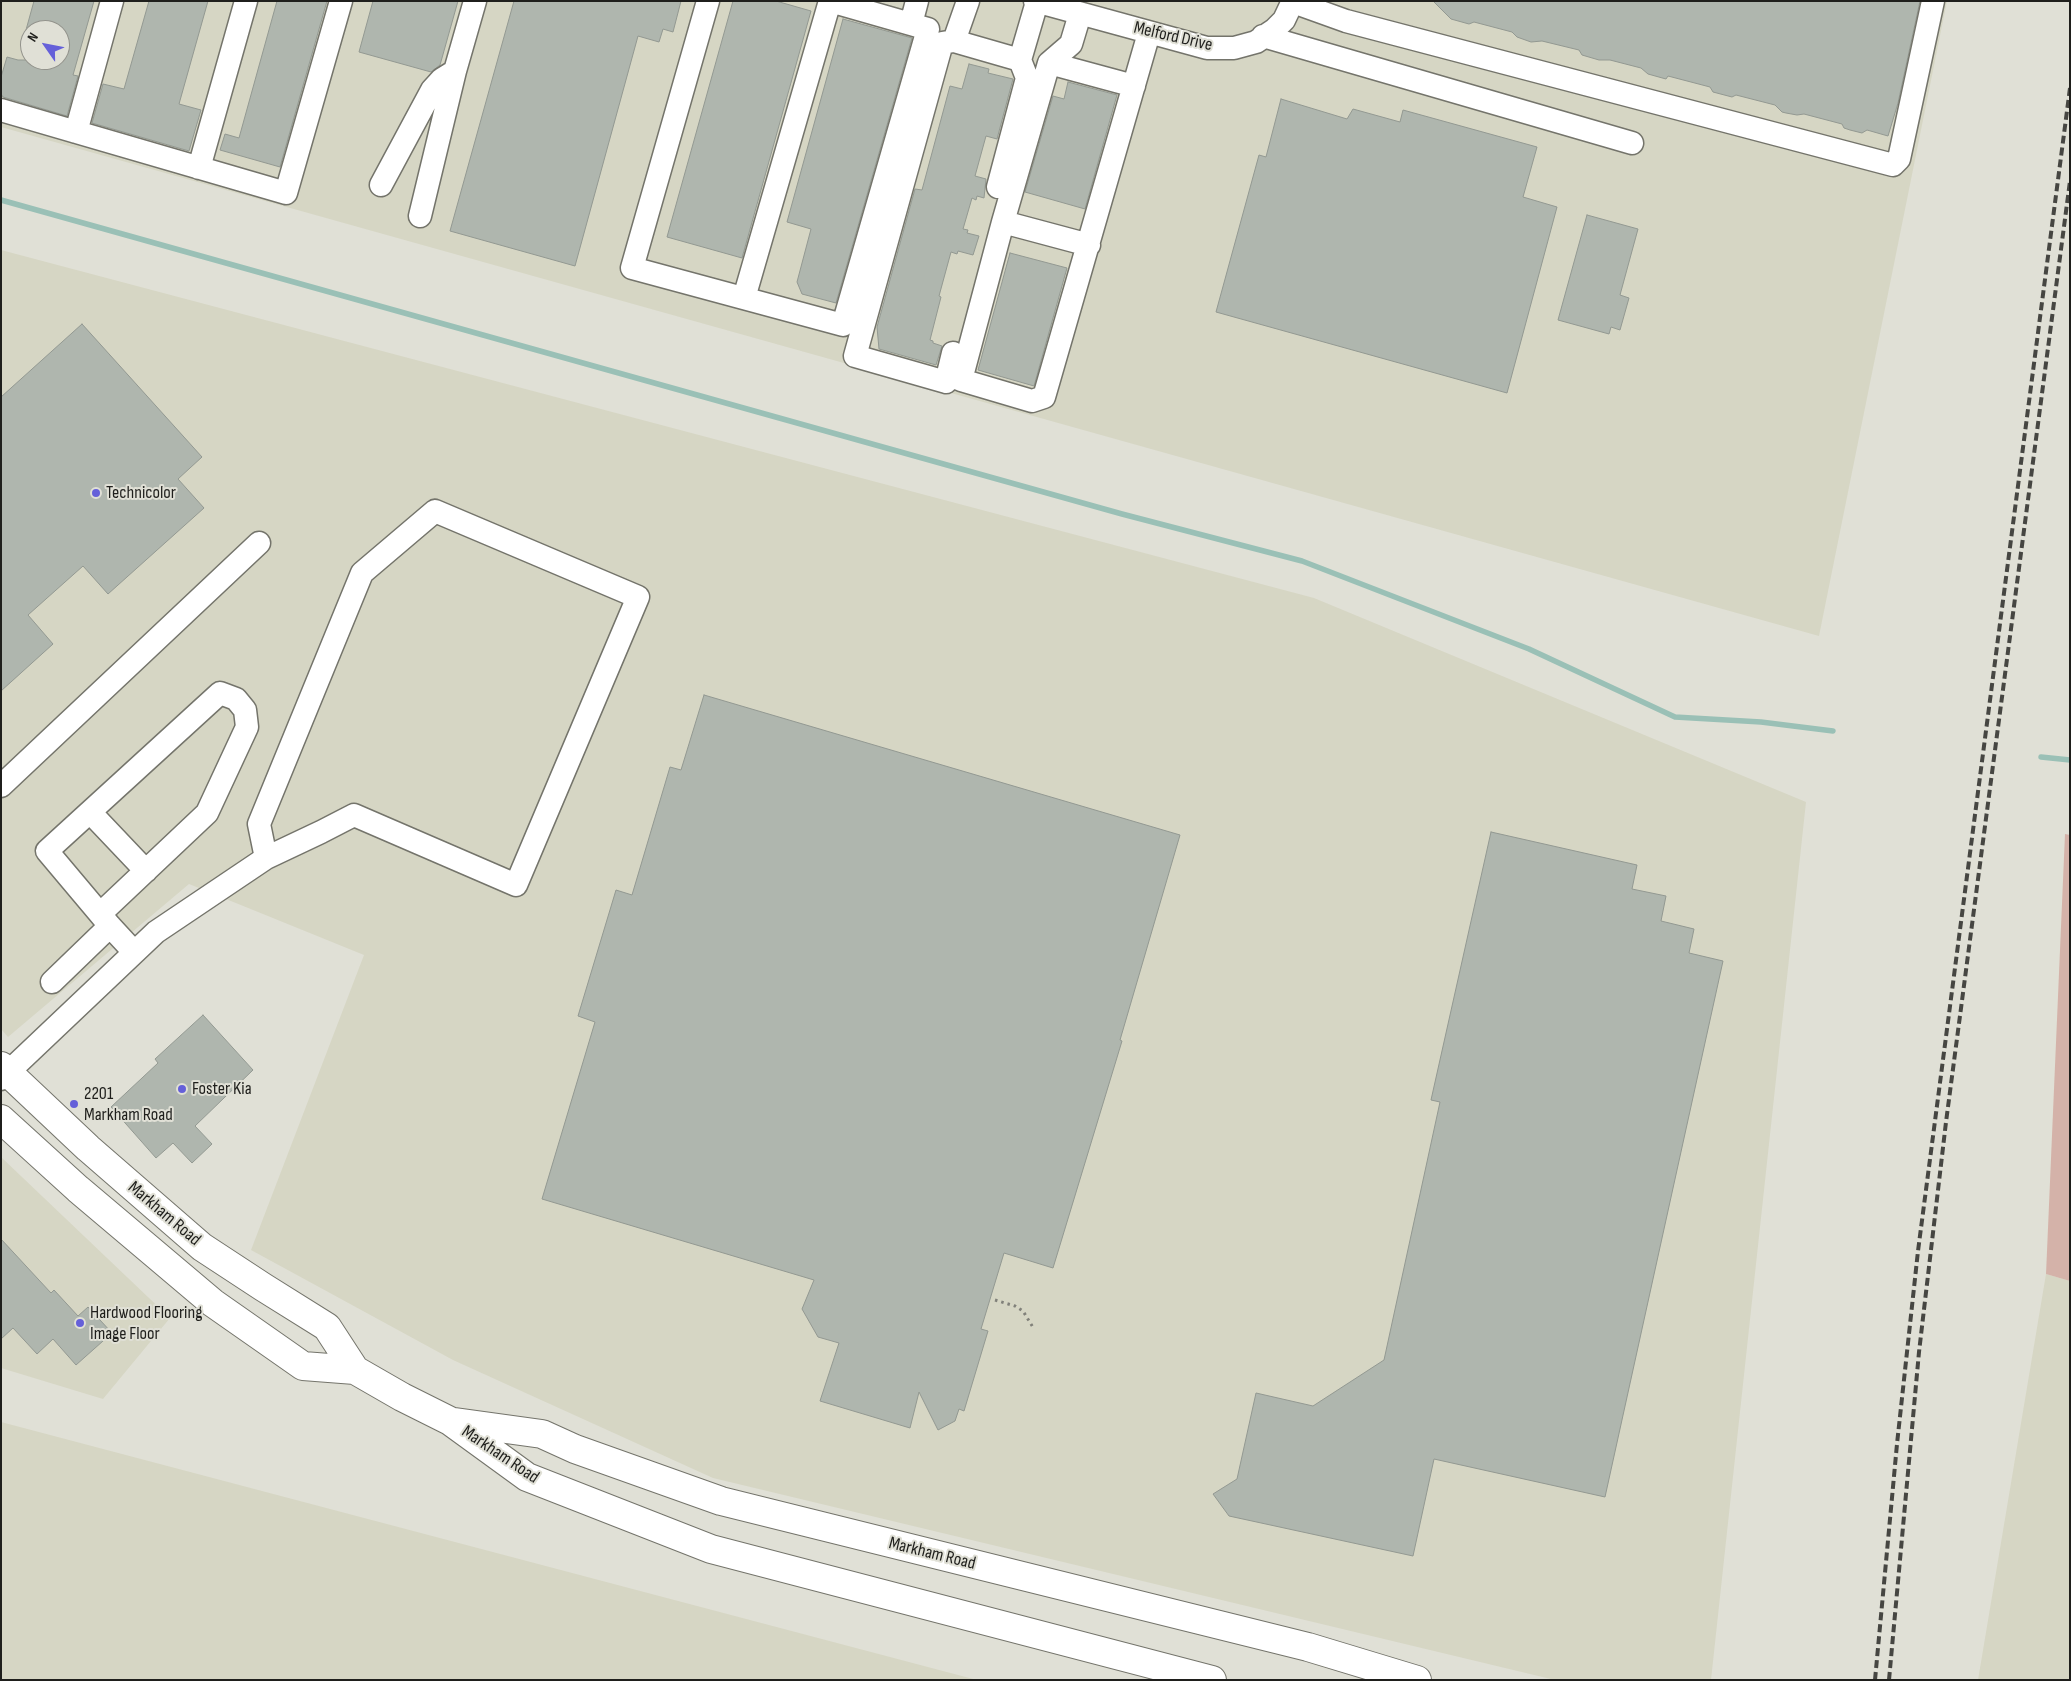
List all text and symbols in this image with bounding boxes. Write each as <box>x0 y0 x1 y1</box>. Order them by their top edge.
street label: Melford Drive <box>1131 17 1215 57</box>
north arrow <box>20 20 70 70</box>
text: N <box>24 29 42 45</box>
place label: Technicolor <box>106 482 176 504</box>
marker: Technicolor <box>90 487 102 499</box>
place label: Foster Kia <box>192 1078 252 1100</box>
place label: 2201 Markham Road <box>84 1083 173 1126</box>
marker: Foster Kia <box>176 1083 188 1095</box>
marker: 2201 Markham Road <box>68 1098 80 1110</box>
street label: Markham Road <box>123 1177 205 1251</box>
place label: Hardwood Flooring Image Floor <box>90 1302 202 1345</box>
marker: Hardwood Flooring Image Floor <box>74 1317 86 1329</box>
street label: Markham Road <box>457 1421 543 1489</box>
street label: Markham Road <box>886 1533 978 1575</box>

